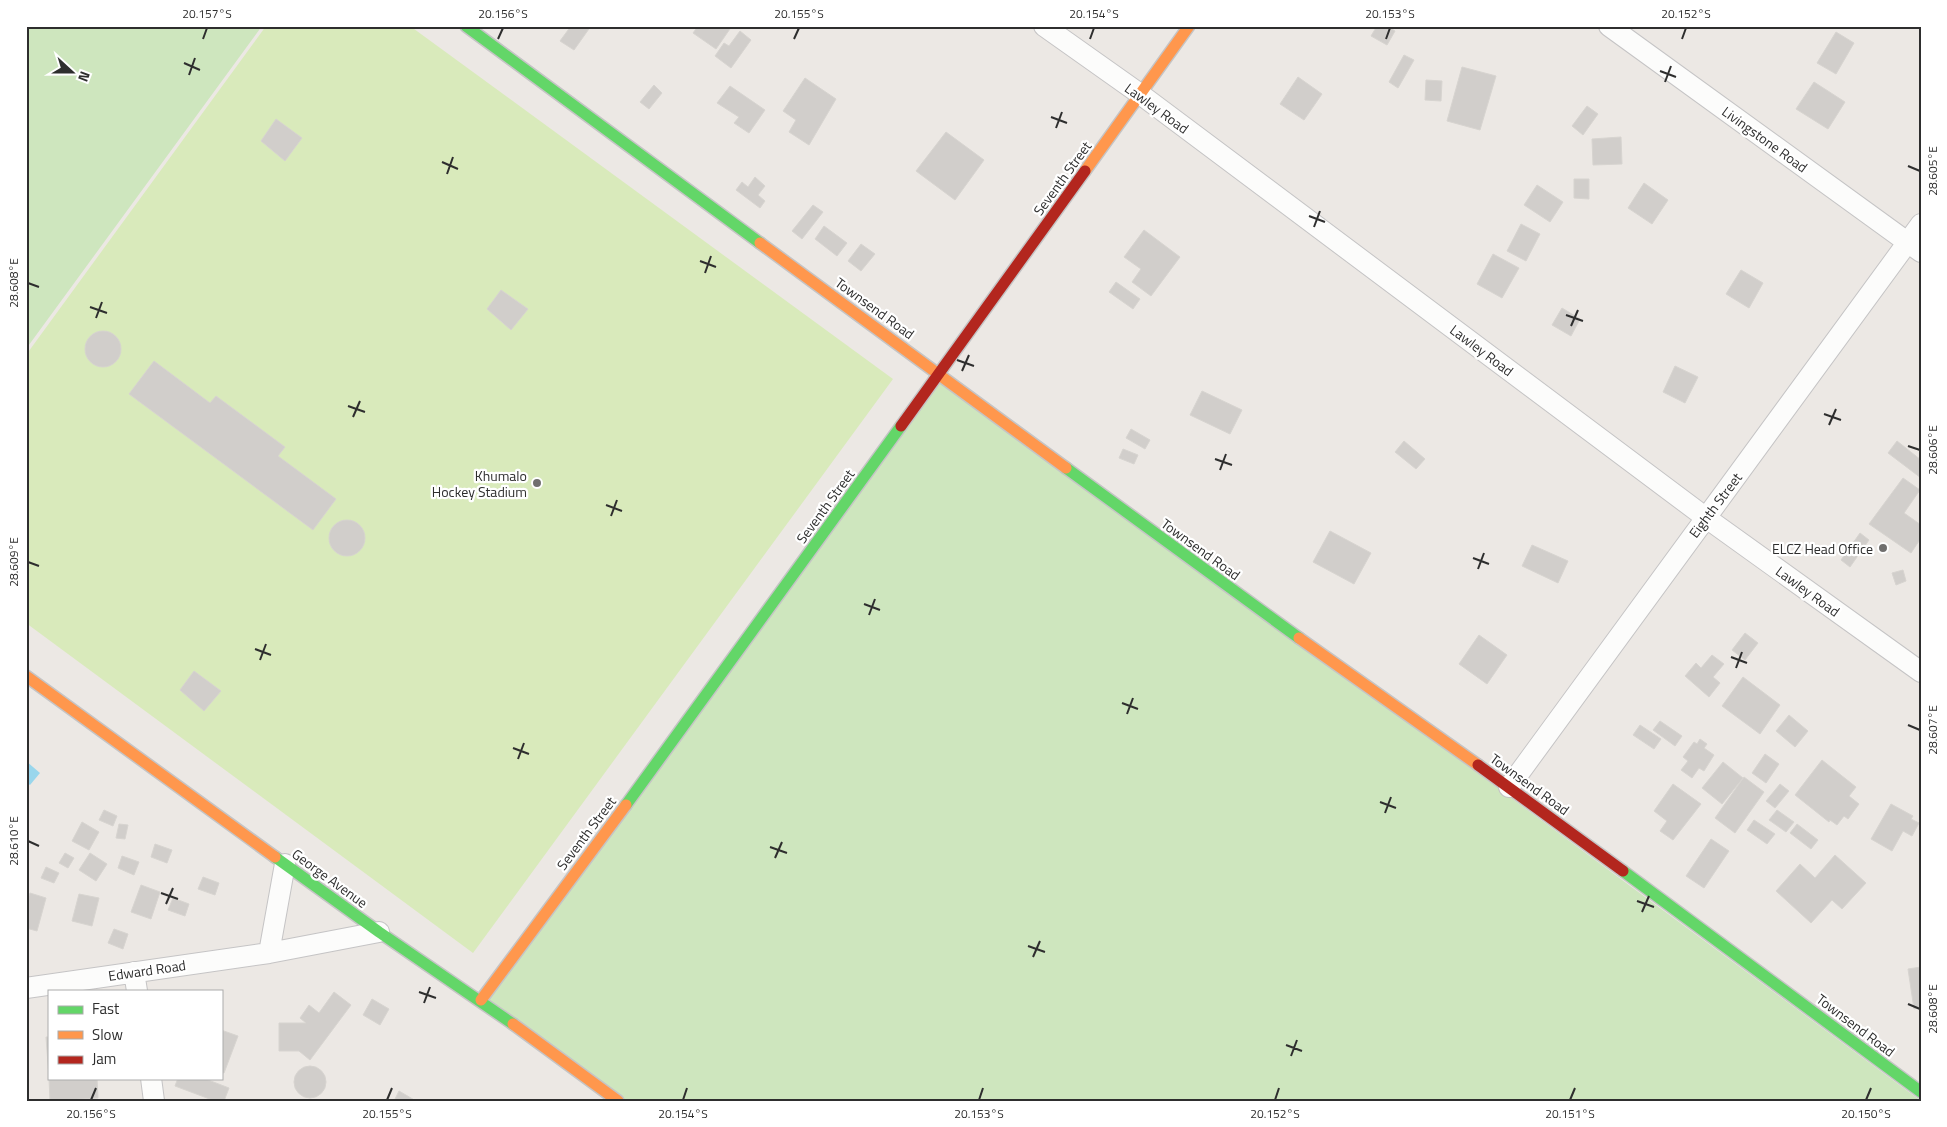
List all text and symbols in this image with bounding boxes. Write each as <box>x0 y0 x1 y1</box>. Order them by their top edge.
text: 20.157°S <box>182 4 232 23</box>
text: 20.156°S <box>478 4 528 23</box>
text: 20.155°S <box>774 4 824 23</box>
text: 20.154°S <box>1069 4 1119 23</box>
text: 20.153°S <box>1365 4 1415 23</box>
text: 20.152°S <box>1661 4 1711 23</box>
north arrow <box>48 48 98 98</box>
text: N <box>73 69 96 85</box>
street label: Lawley Road <box>1121 78 1193 138</box>
street label: Livingstone Road <box>1718 101 1812 177</box>
street label: Seventh Street <box>1028 136 1096 219</box>
text: 28.605°E <box>1923 146 1942 196</box>
text: 28.608°E <box>4 258 23 308</box>
street label: Townsend Road <box>831 272 919 344</box>
street label: Lawley Road <box>1446 319 1518 381</box>
text: 28.606°E <box>1923 425 1942 475</box>
street label: Seventh Street <box>791 464 859 547</box>
place label: Khumalo Hockey Stadium <box>432 465 527 502</box>
street label: Eighth Street <box>1683 468 1747 542</box>
marker: Khumalo Hockey Stadium <box>531 477 543 489</box>
street label: Townsend Road <box>1157 513 1245 585</box>
text: 28.609°E <box>4 537 23 587</box>
place label: ELCZ Head Office <box>1772 538 1873 559</box>
marker: ELCZ Head Office <box>1877 542 1889 554</box>
street label: Lawley Road <box>1772 561 1844 621</box>
text: 28.607°E <box>1923 705 1942 755</box>
street label: Townsend Road <box>1486 748 1574 820</box>
street label: Seventh Street <box>551 792 621 874</box>
text: 28.610°E <box>4 816 23 866</box>
street label: George Avenue <box>288 843 372 913</box>
street label: Edward Road <box>107 954 187 986</box>
text: 28.608°E <box>1923 984 1942 1034</box>
street label: Townsend Road <box>1812 988 1900 1062</box>
legend <box>48 990 222 1080</box>
text: Fast <box>92 997 120 1020</box>
text: Slow <box>92 1023 123 1046</box>
text: Jam <box>92 1047 116 1070</box>
text: 20.156°S <box>66 1104 116 1123</box>
text: 20.155°S <box>362 1104 412 1123</box>
text: 20.154°S <box>658 1104 708 1123</box>
text: 20.153°S <box>954 1104 1004 1123</box>
text: 20.152°S <box>1250 1104 1300 1123</box>
text: 20.151°S <box>1545 1104 1595 1123</box>
text: 20.150°S <box>1841 1104 1891 1123</box>

